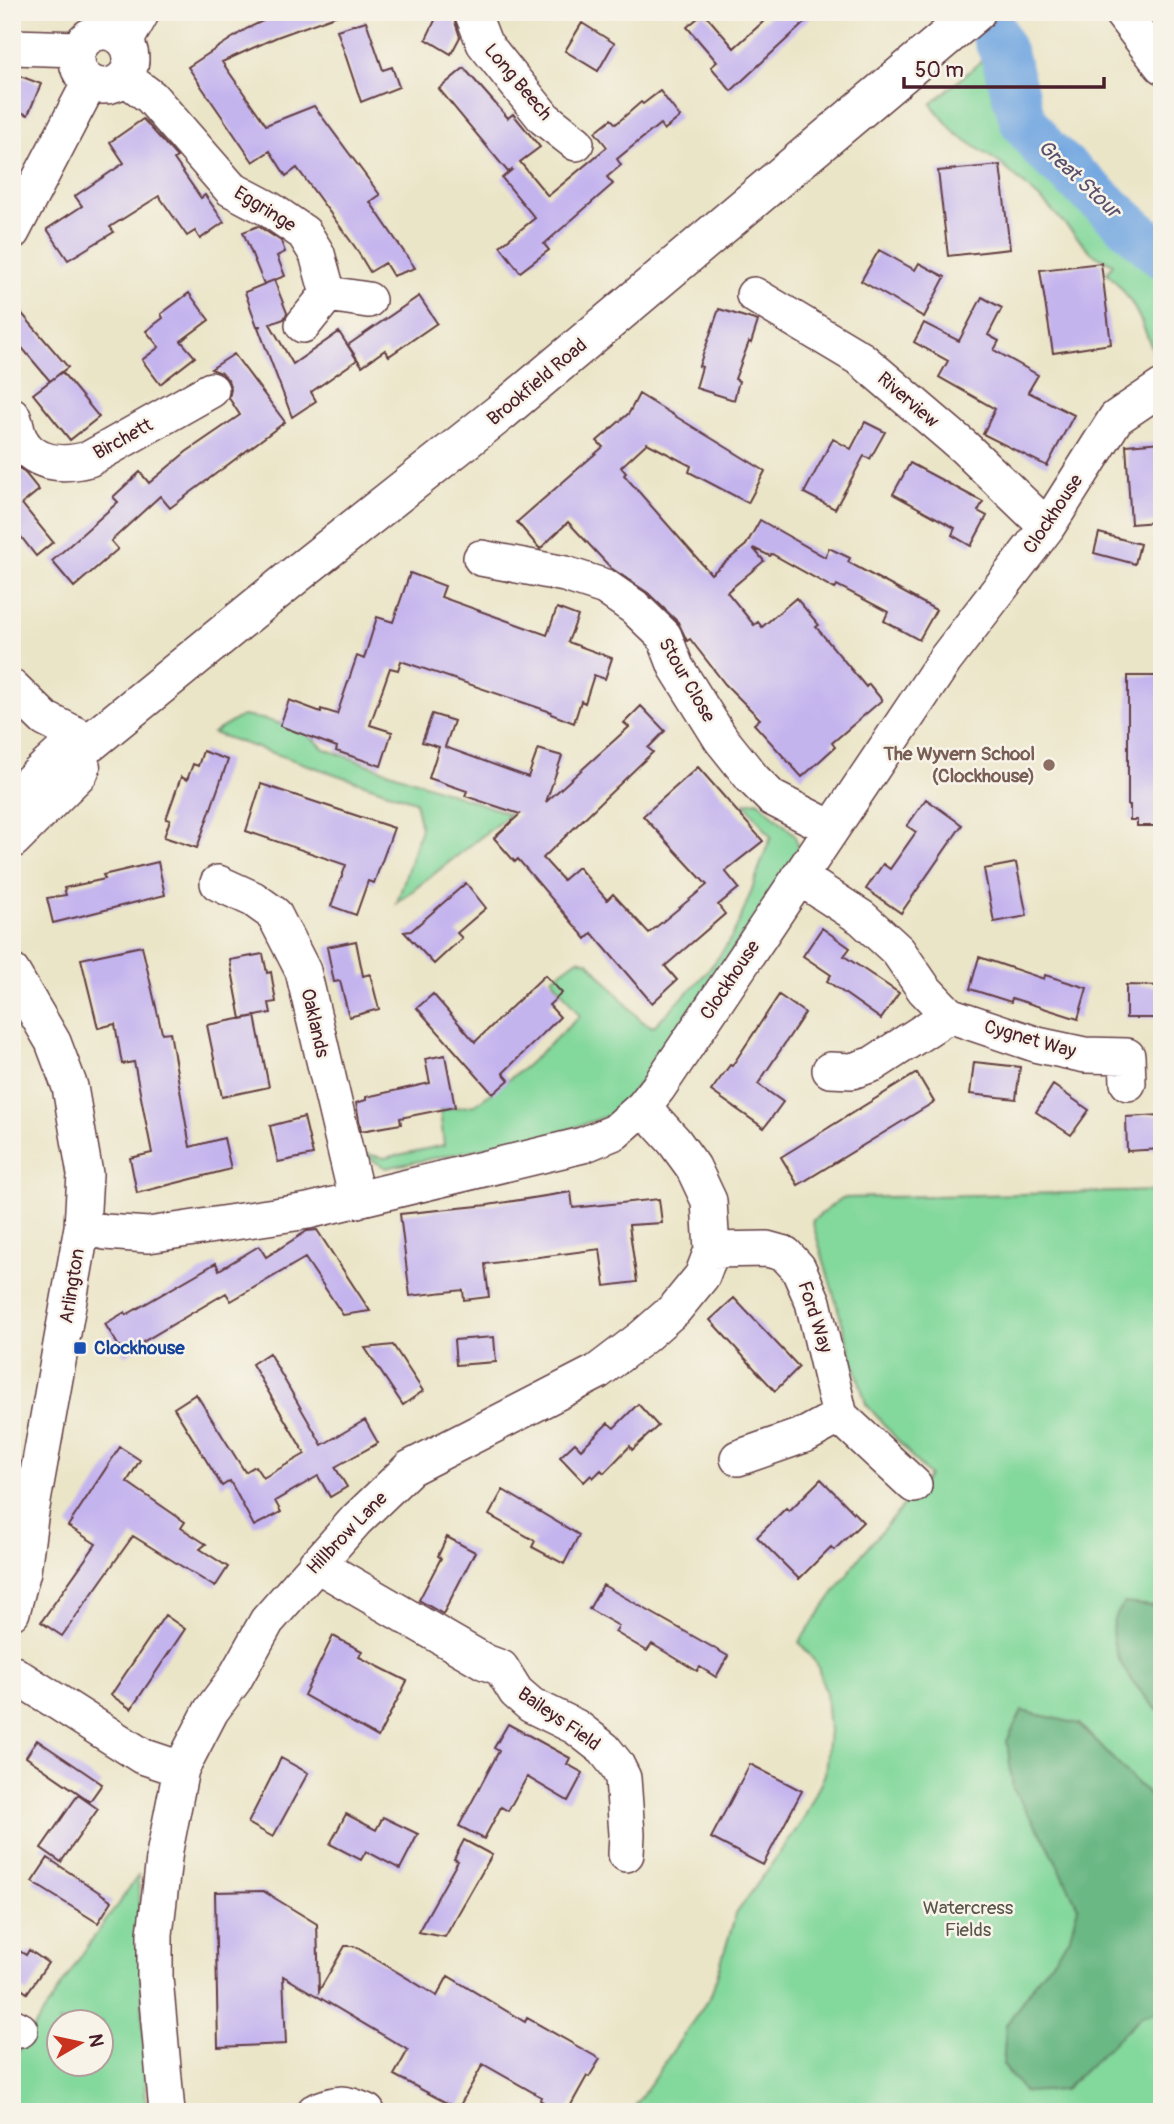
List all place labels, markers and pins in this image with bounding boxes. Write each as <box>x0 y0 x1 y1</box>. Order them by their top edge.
place label: The Wyvern School (Clockhouse) <box>883 742 1035 788</box>
marker: The Wyvern School (Clockhouse) <box>1041 757 1057 773</box>
place label: Clockhouse <box>94 1336 185 1360</box>
marker: Clockhouse <box>72 1340 88 1356</box>

